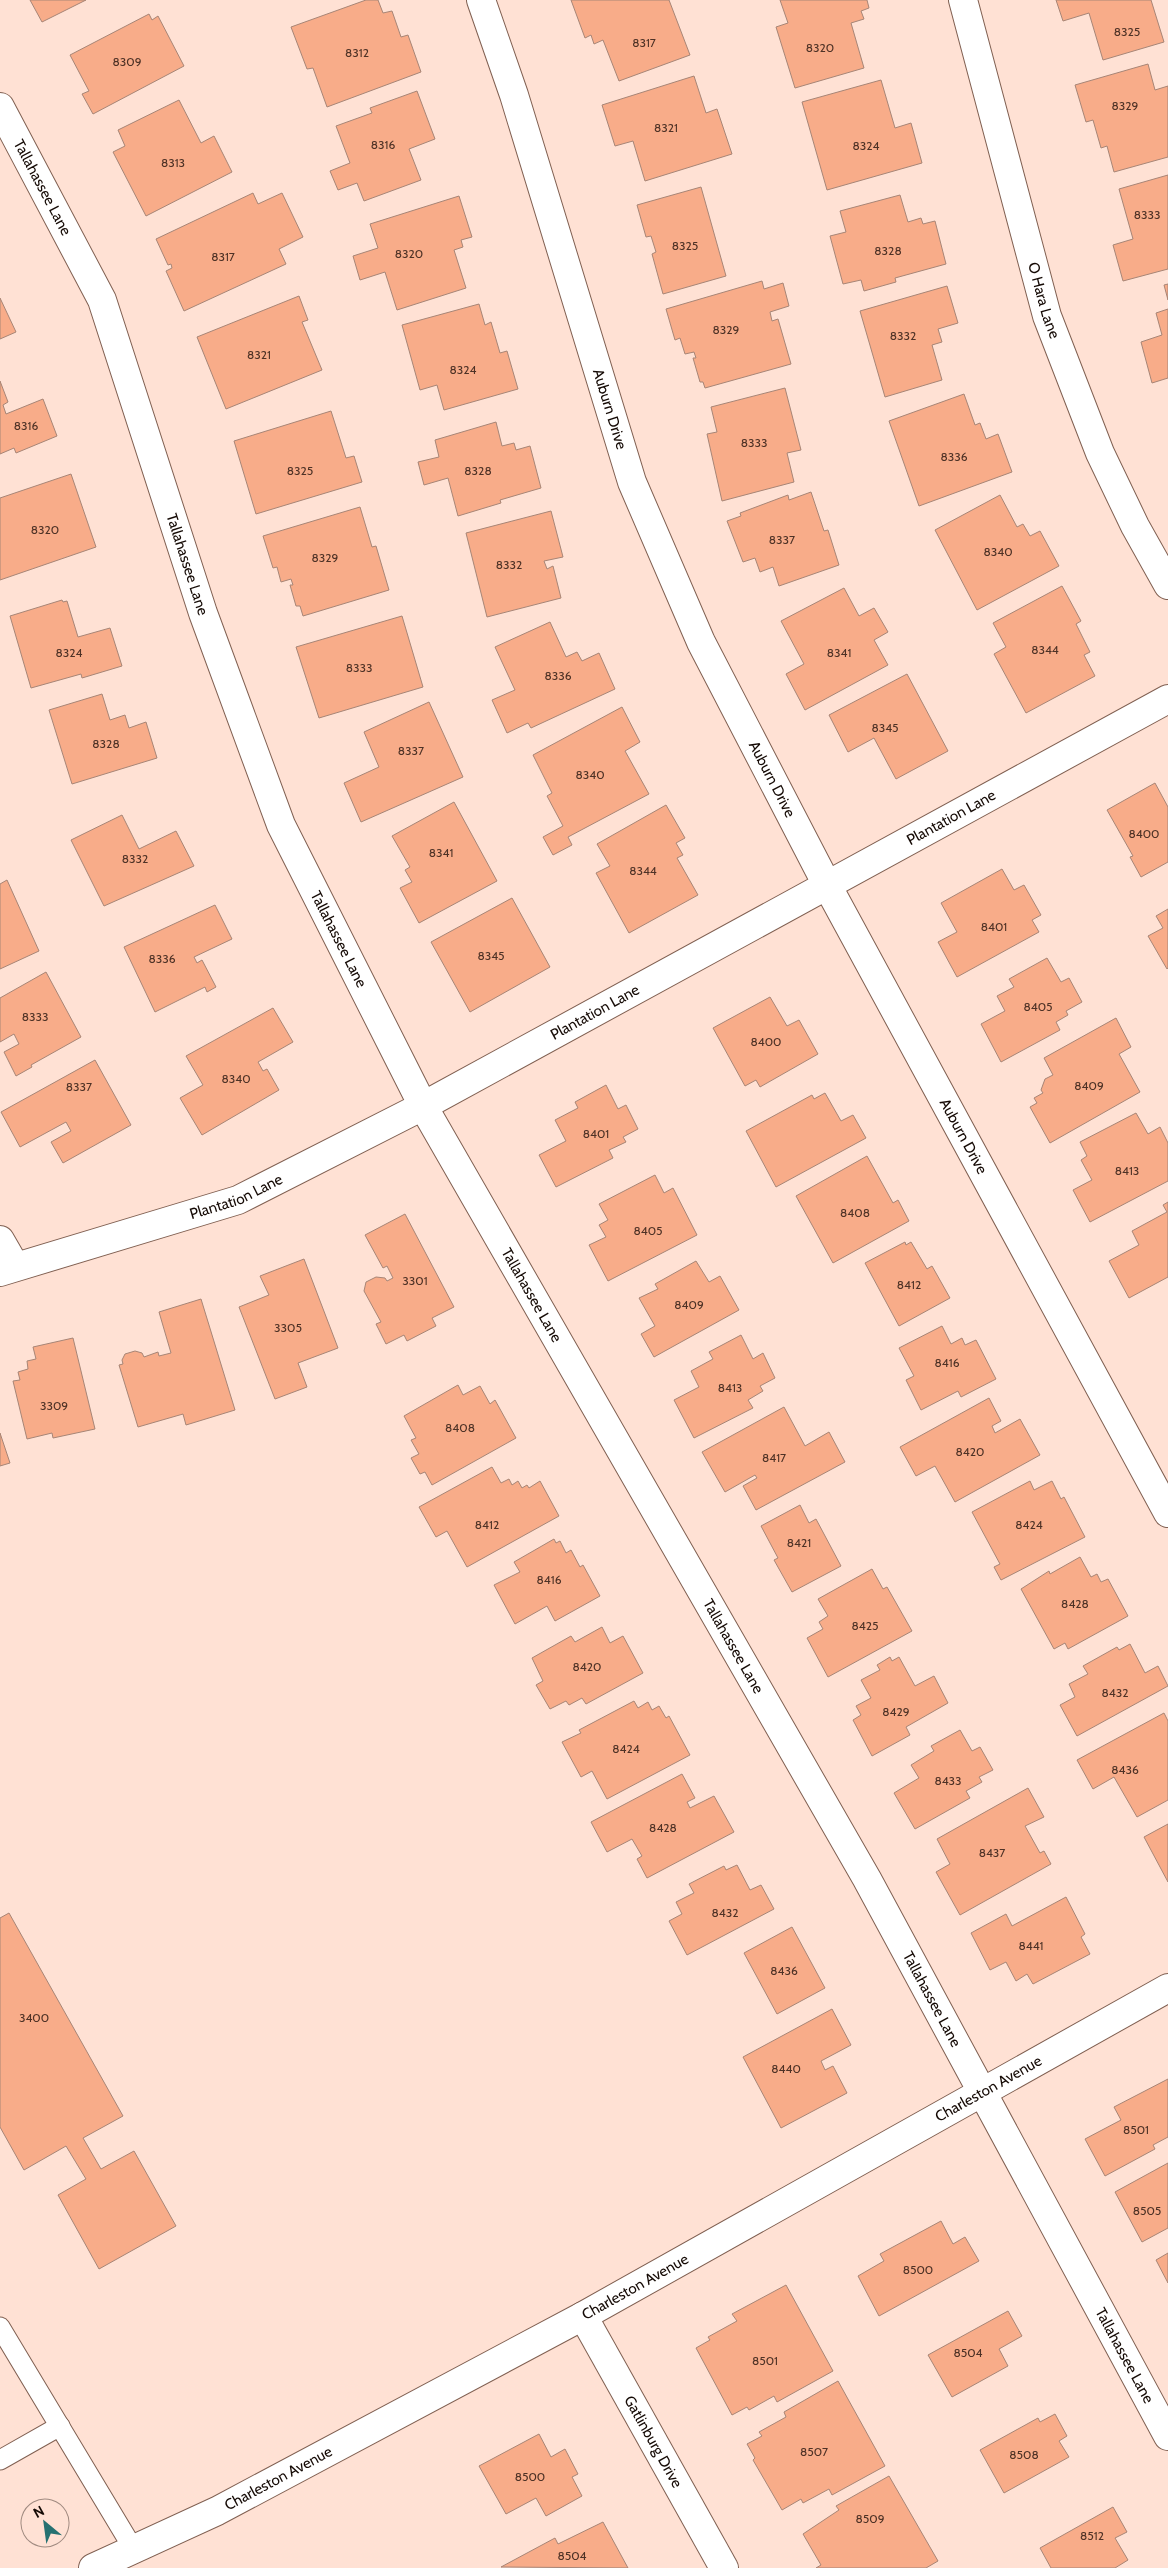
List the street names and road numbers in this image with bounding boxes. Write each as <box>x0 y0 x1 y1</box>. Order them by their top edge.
street label: Tallahassee Lane <box>10 136 75 239</box>
street label: O Hara Lane <box>1024 260 1064 341</box>
street label: Auburn Drive <box>589 367 631 452</box>
street label: Tallahassee Lane <box>162 511 212 618</box>
street label: Auburn Drive <box>745 738 799 821</box>
street label: Plantation Lane <box>904 786 999 849</box>
street label: Tallahassee Lane <box>307 888 371 991</box>
street label: Plantation Lane <box>547 980 643 1044</box>
street label: Auburn Drive <box>936 1095 991 1177</box>
street label: Plantation Lane <box>188 1170 286 1223</box>
street label: Tallahassee Lane <box>497 1245 566 1346</box>
street label: Tallahassee Lane <box>699 1596 768 1697</box>
street label: Tallahassee Lane <box>899 1948 965 2050</box>
street label: Charleston Avenue <box>932 2051 1045 2126</box>
street label: Charleston Avenue <box>579 2250 692 2324</box>
street label: Tallahassee Lane <box>1091 2305 1158 2407</box>
street label: Gatlinburg Drive <box>620 2392 686 2491</box>
street label: Charleston Avenue <box>221 2442 336 2514</box>

